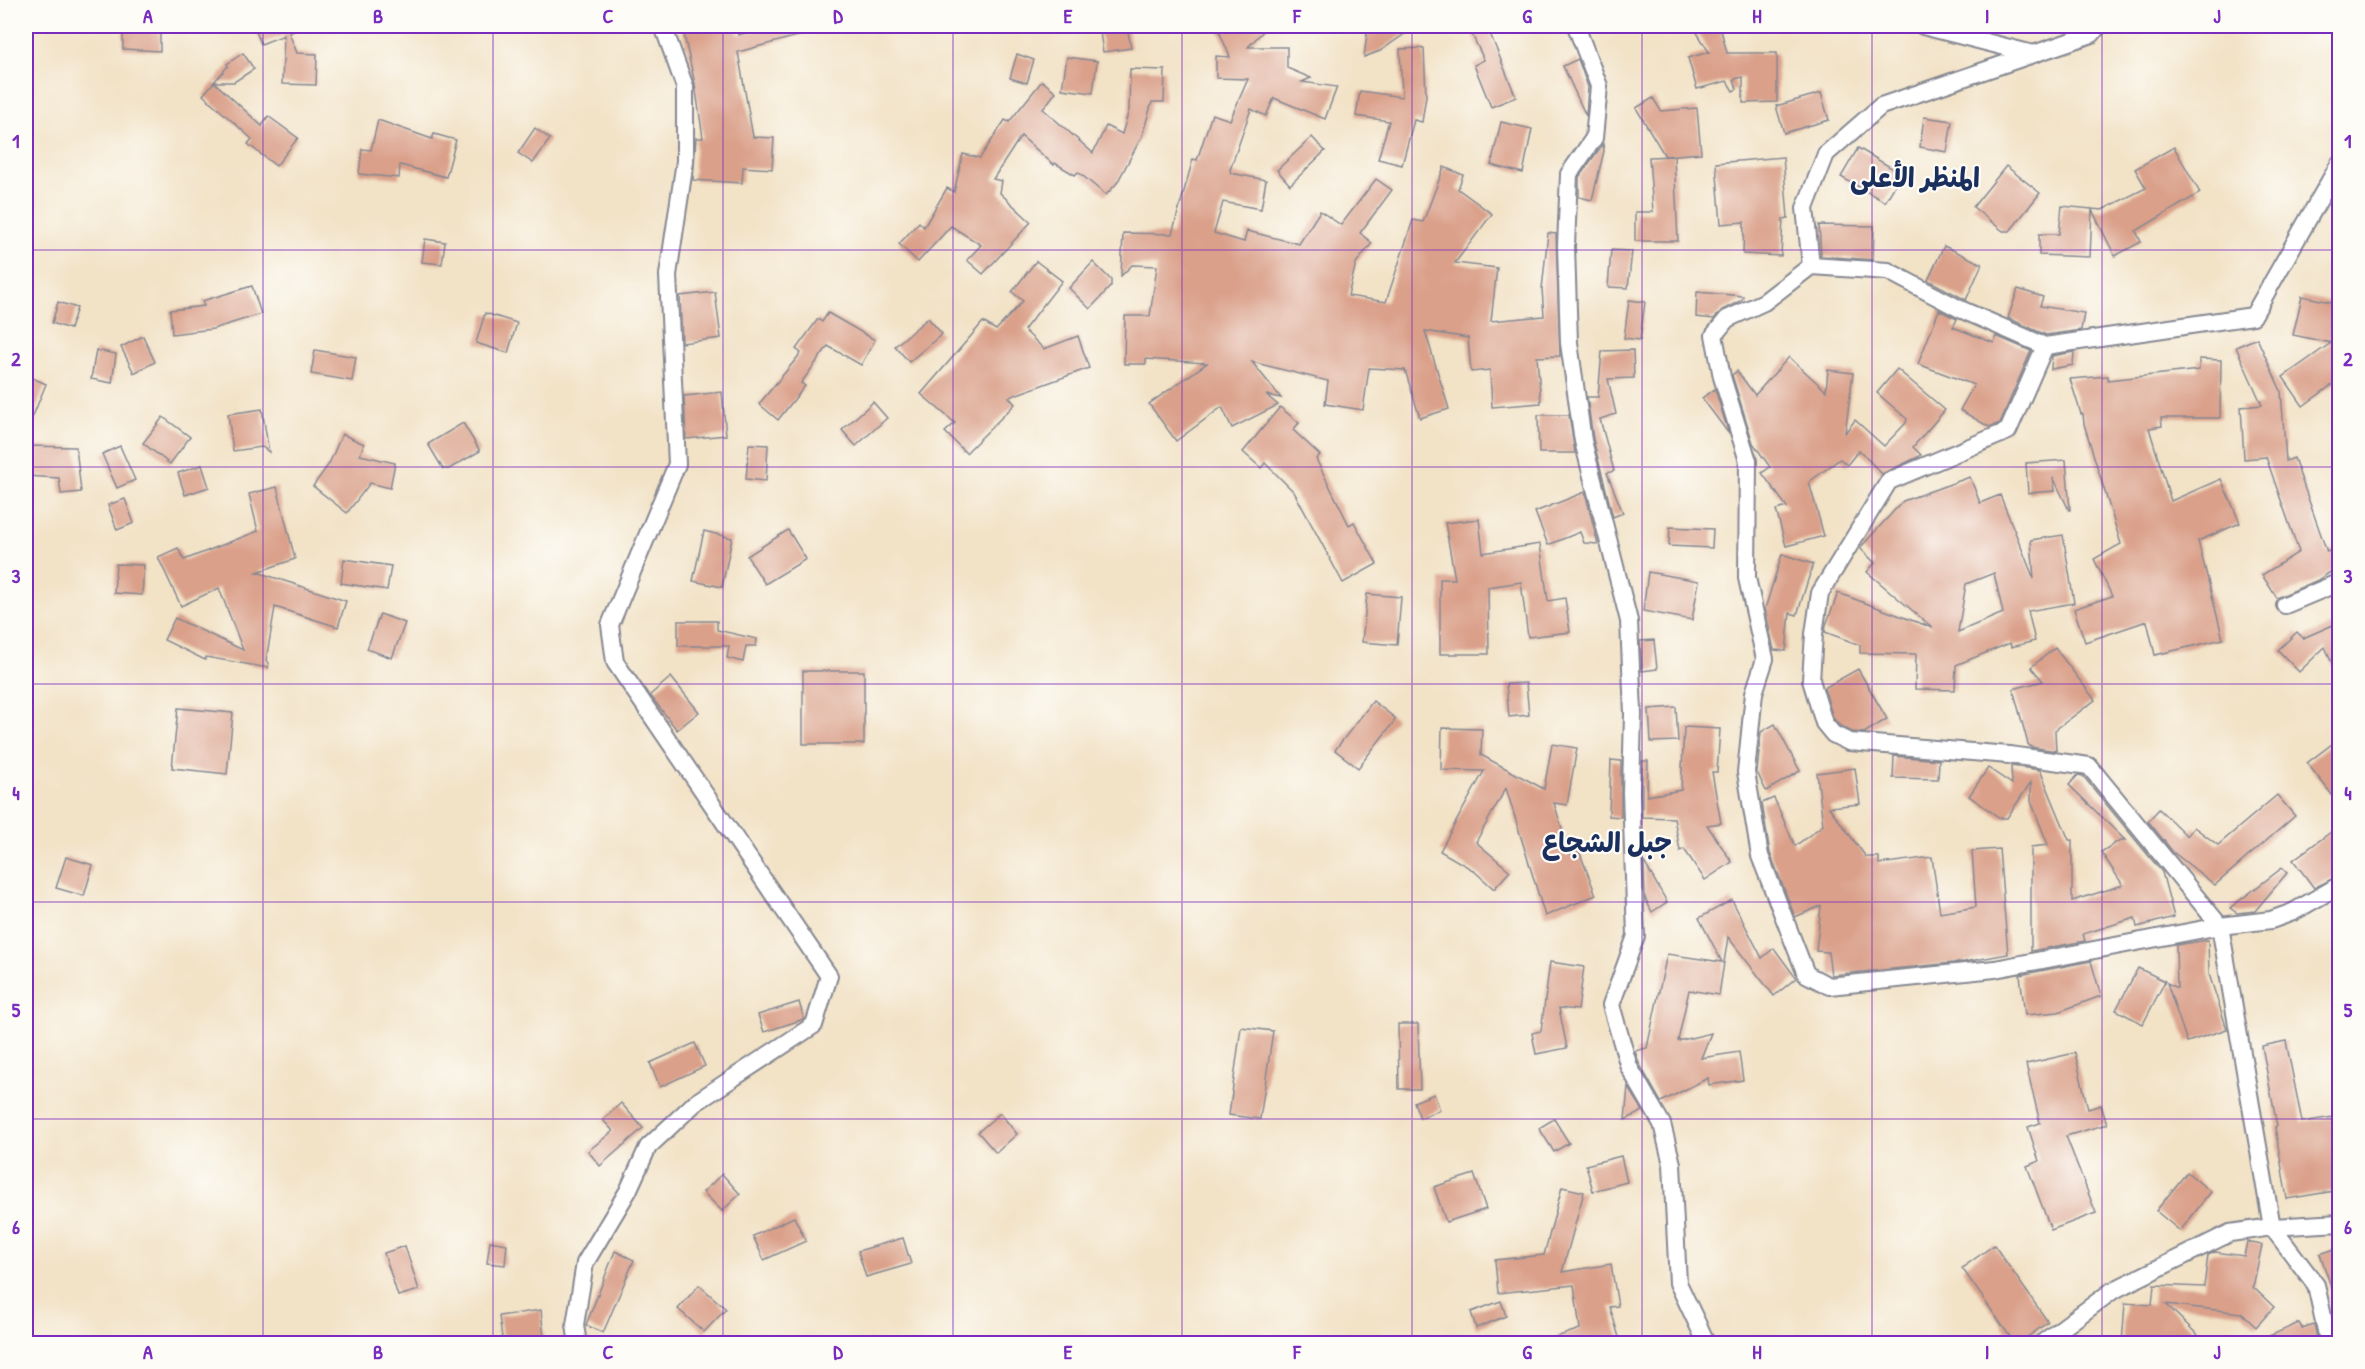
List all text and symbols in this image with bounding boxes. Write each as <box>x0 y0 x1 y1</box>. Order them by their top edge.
text: A <box>143 2 153 29</box>
text: B <box>373 2 383 29</box>
text: C <box>603 2 614 29</box>
text: D <box>833 2 843 29</box>
text: E <box>1064 2 1073 29</box>
text: F <box>1292 2 1302 29</box>
text: G <box>1522 2 1532 29</box>
text: H <box>1752 2 1762 29</box>
text: I <box>1985 2 1989 29</box>
text: J <box>2213 2 2221 29</box>
text: 1 <box>12 127 20 154</box>
text: 1 <box>2344 127 2352 154</box>
district label: المنظر الأعلى <box>1850 159 1980 196</box>
text: 2 <box>11 345 21 372</box>
text: 2 <box>2343 345 2353 372</box>
text: 3 <box>12 562 21 589</box>
text: 3 <box>2344 562 2353 589</box>
text: 4 <box>12 779 20 806</box>
text: 4 <box>2344 779 2352 806</box>
district label: جبل الشجاع <box>1542 824 1672 861</box>
text: 5 <box>12 996 21 1023</box>
text: 5 <box>2344 996 2353 1023</box>
text: 6 <box>12 1213 20 1240</box>
text: 6 <box>2344 1213 2352 1240</box>
text: A <box>143 1338 153 1365</box>
text: B <box>373 1338 383 1365</box>
text: C <box>603 1338 614 1365</box>
text: D <box>833 1338 843 1365</box>
text: E <box>1064 1338 1073 1365</box>
text: F <box>1292 1338 1302 1365</box>
text: G <box>1522 1338 1532 1365</box>
text: H <box>1752 1338 1762 1365</box>
text: I <box>1985 1338 1989 1365</box>
text: J <box>2213 1338 2221 1365</box>

